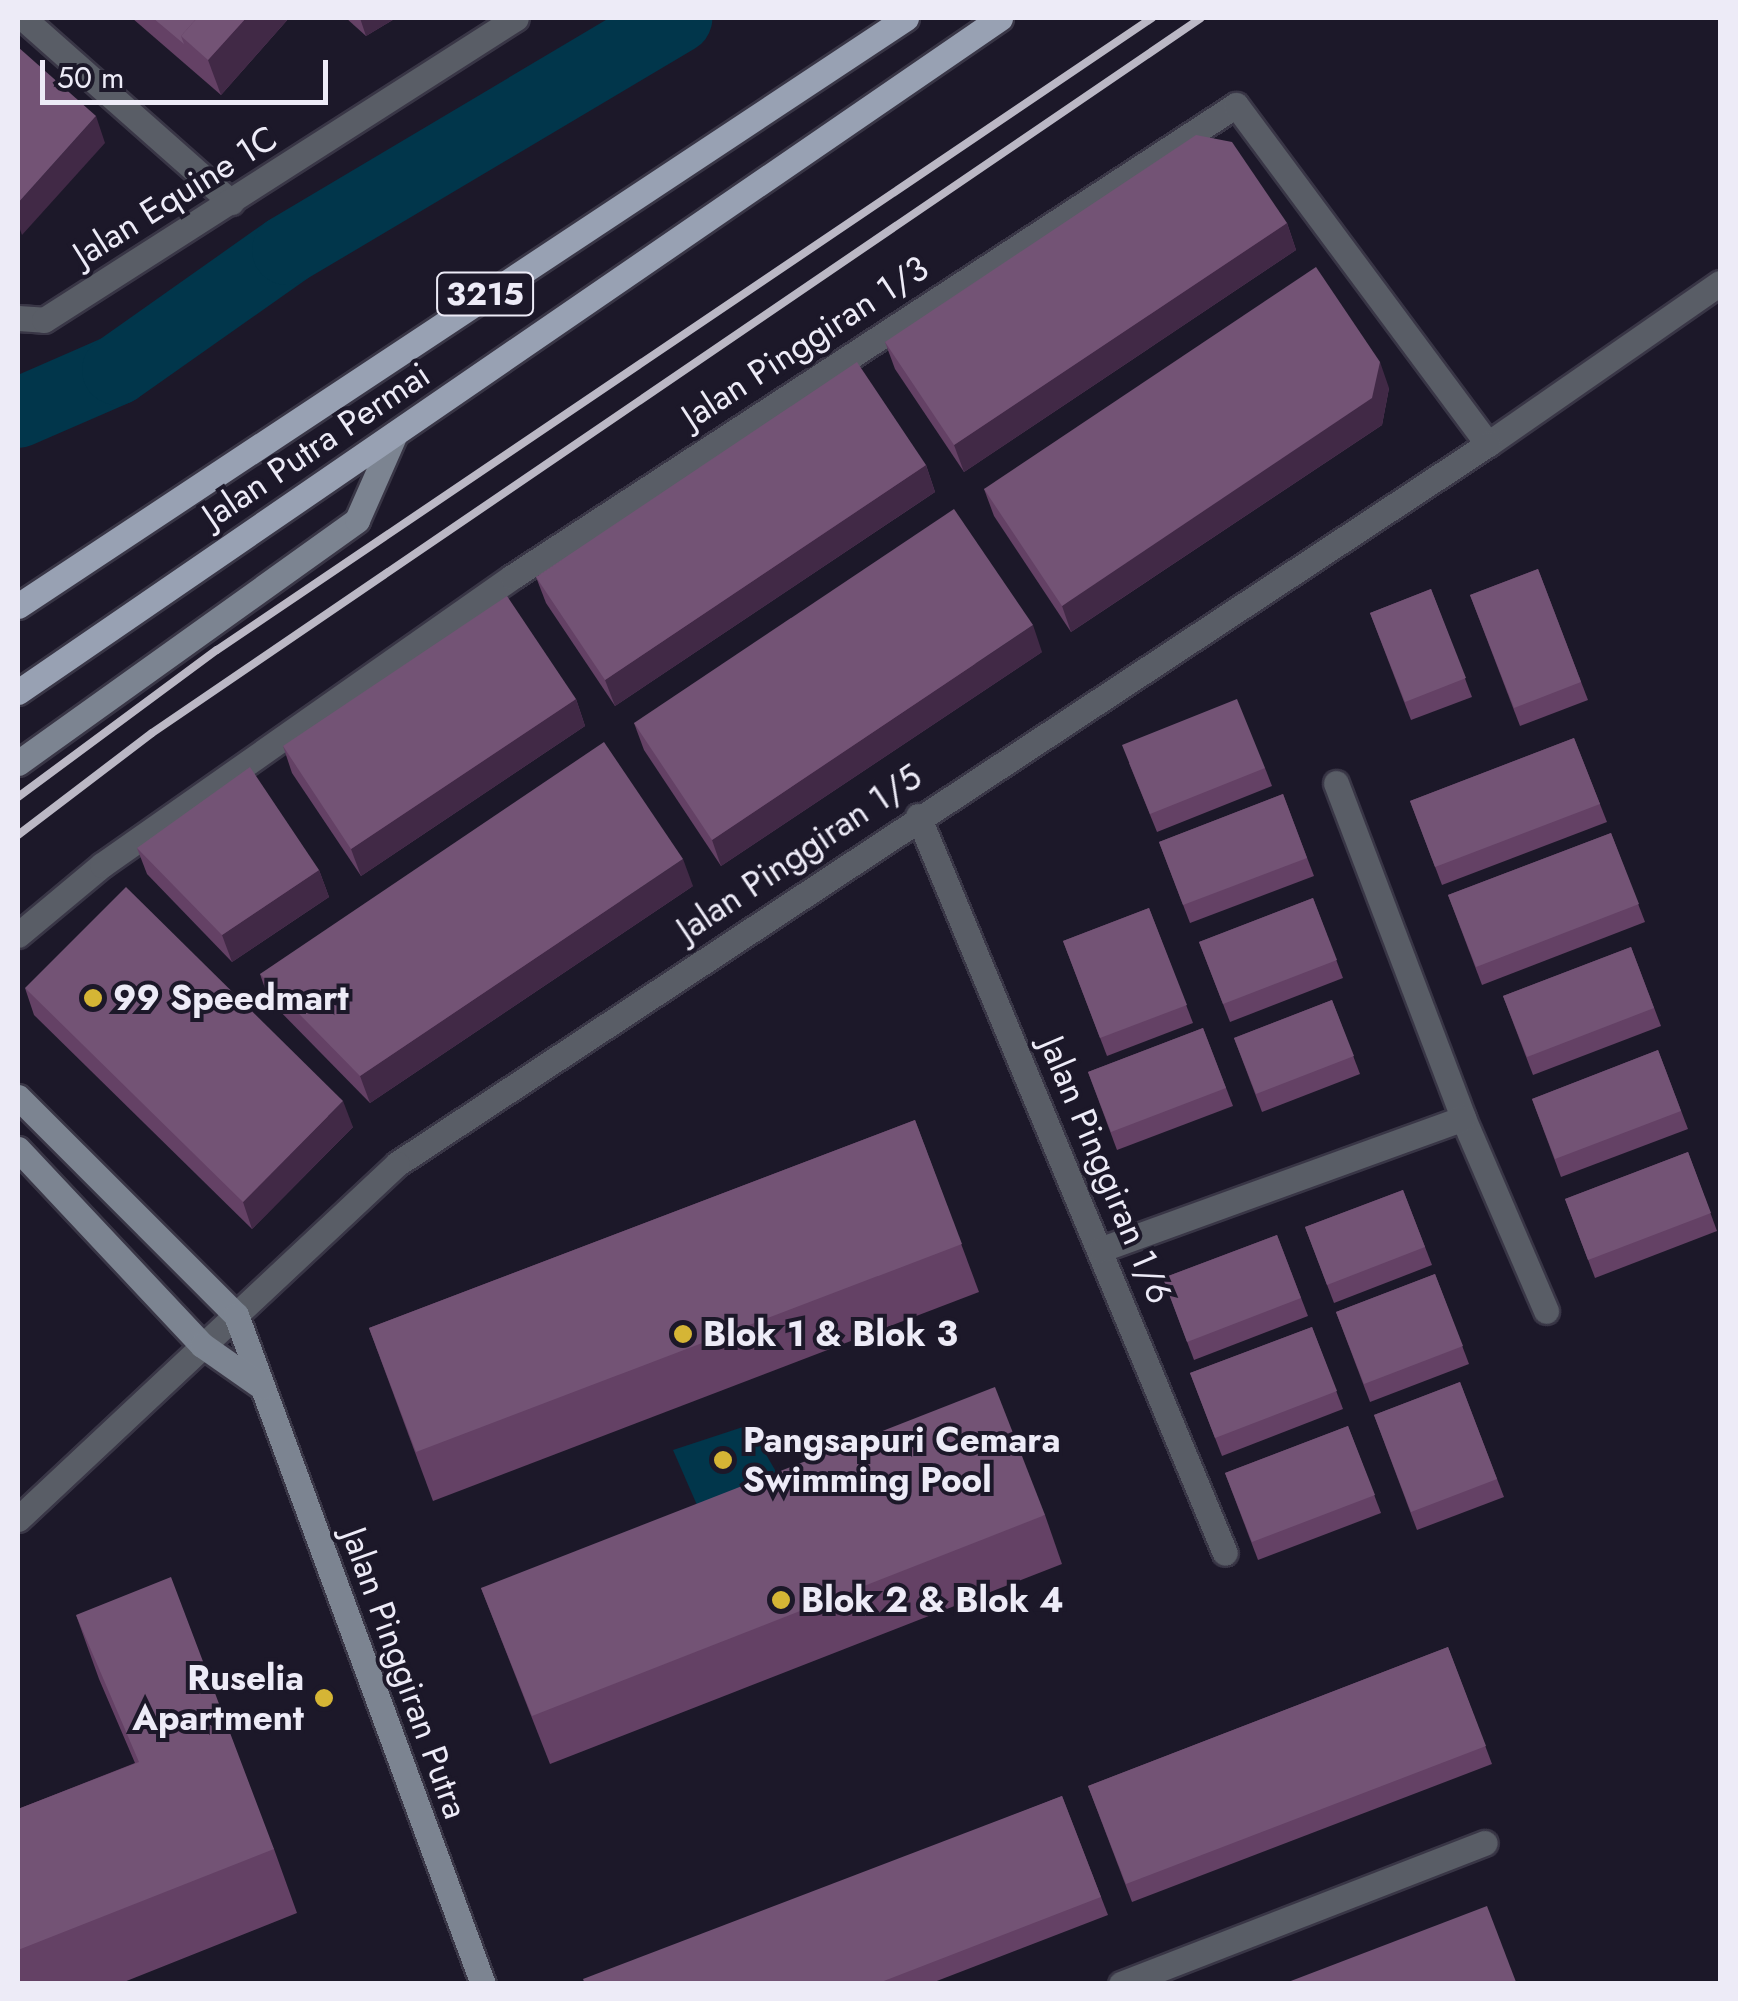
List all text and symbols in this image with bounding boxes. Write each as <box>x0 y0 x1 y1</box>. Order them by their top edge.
scale bar <box>45 40 332 102</box>
text: 50 m <box>57 56 124 99</box>
street label: Jalan Equine 1C <box>65 117 285 275</box>
street label: Jalan Pinggiran 1/3 <box>674 247 936 437</box>
road number: 3215 <box>435 267 535 321</box>
street label: Jalan Putra Permai <box>194 354 438 536</box>
street label: Jalan Pinggiran 1/5 <box>669 756 929 950</box>
place label: 99 Speedmart <box>113 977 349 1019</box>
marker: 99 Speedmart <box>82 987 104 1009</box>
street label: Jalan Pinggiran 1/6 <box>1031 1030 1181 1310</box>
place label: Blok 1 & Blok 3 <box>703 1313 958 1355</box>
marker: Blok 1 & Blok 3 <box>672 1323 694 1345</box>
place label: Pangsapuri Cemara Swimming Pool <box>743 1419 1061 1501</box>
marker: Pangsapuri Cemara Swimming Pool <box>712 1449 734 1471</box>
street label: Jalan Pinggiran Putra <box>333 1522 477 1824</box>
place label: Blok 2 & Blok 4 <box>801 1579 1064 1621</box>
marker: Blok 2 & Blok 4 <box>770 1589 792 1611</box>
place label: Ruselia Apartment <box>132 1657 304 1739</box>
marker: Ruselia Apartment <box>313 1687 335 1709</box>

